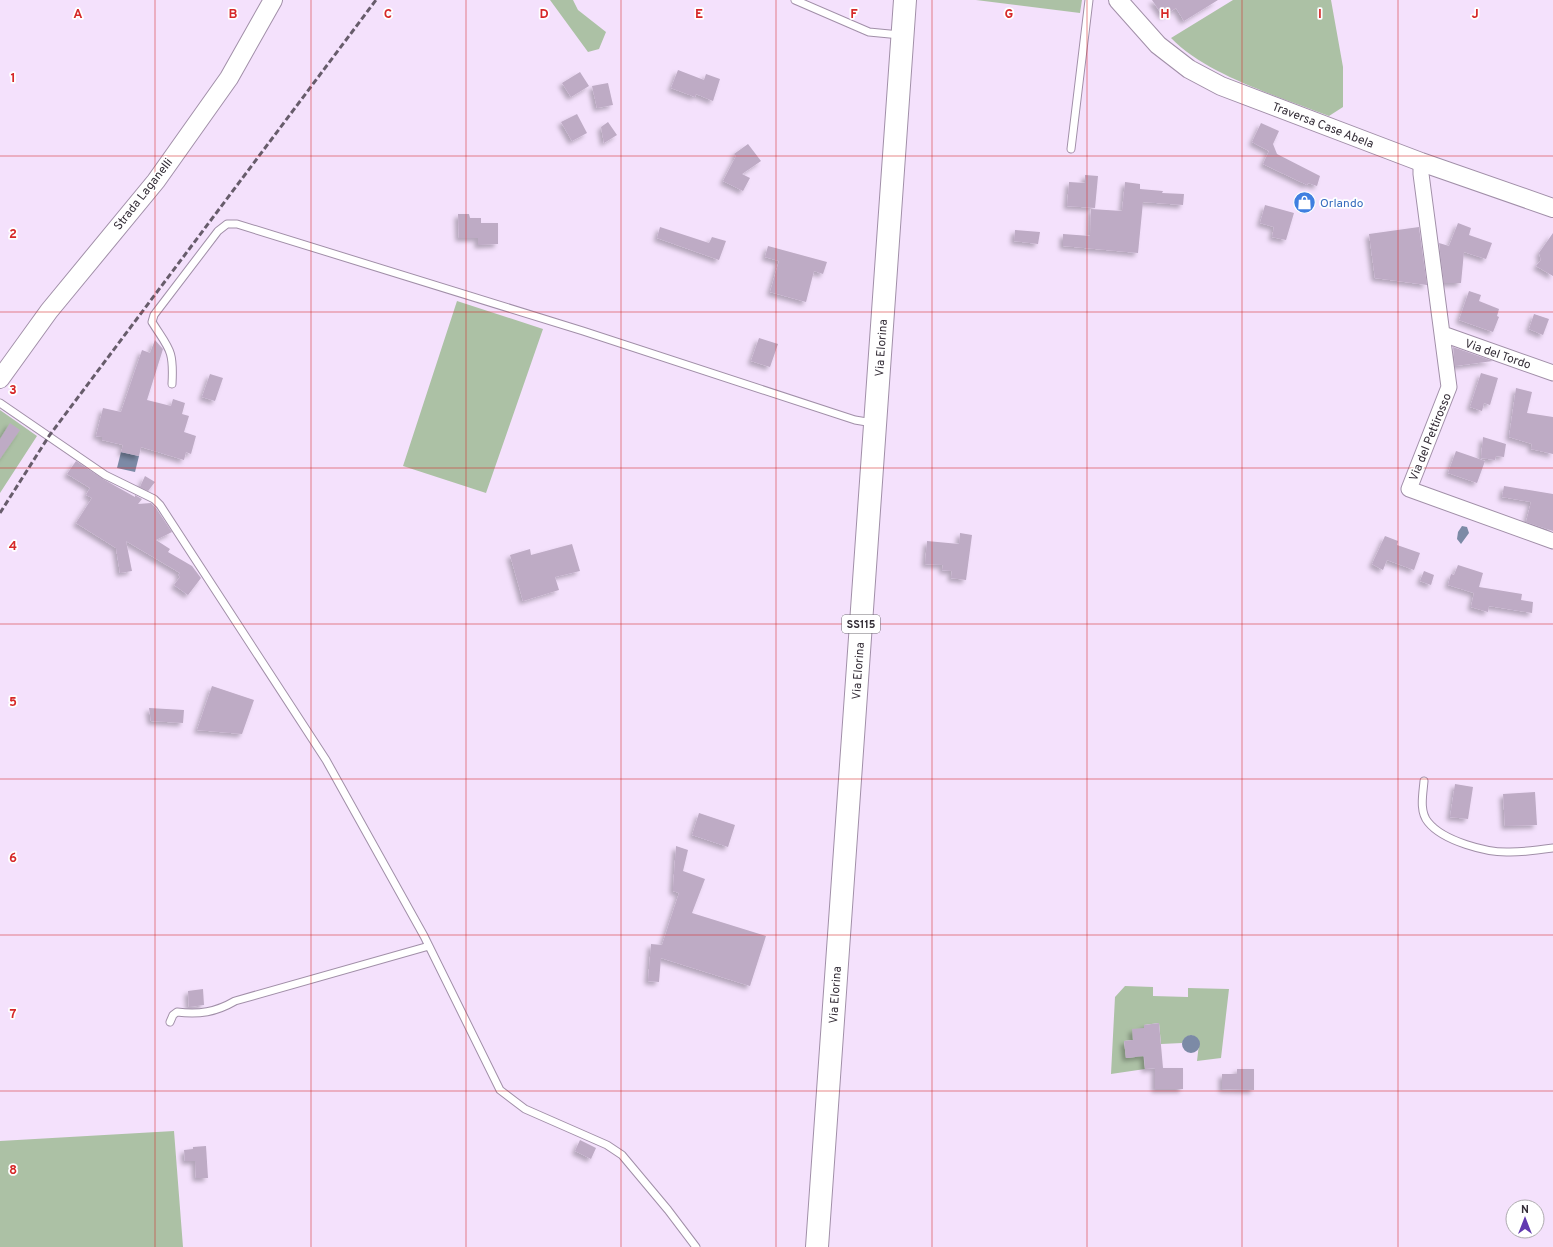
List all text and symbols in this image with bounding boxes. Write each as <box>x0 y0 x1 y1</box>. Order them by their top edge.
text: A <box>73 7 83 23</box>
text: B <box>229 7 238 23</box>
text: C <box>384 7 392 23</box>
text: D <box>539 7 549 23</box>
text: E <box>695 7 703 23</box>
text: F <box>850 7 858 23</box>
text: G <box>1005 7 1014 23</box>
text: H <box>1160 7 1170 23</box>
text: I <box>1318 7 1322 23</box>
text: J <box>1471 7 1479 23</box>
text: 1 <box>10 71 16 87</box>
street label: Traversa Case Abela <box>1269 99 1376 153</box>
street label: Strada Laganelli <box>111 155 177 234</box>
shop icon: Orlando <box>1291 190 1317 216</box>
place label: Orlando <box>1320 196 1364 212</box>
text: 2 <box>9 227 17 243</box>
street label: Via Elorina <box>872 319 892 377</box>
street label: Via del Tordo <box>1462 336 1533 374</box>
text: 3 <box>9 383 17 399</box>
street label: Via del Pettirosso <box>1406 391 1456 484</box>
text: 4 <box>9 539 17 555</box>
road number: SS115 <box>842 615 880 633</box>
street label: Via Elorina <box>849 642 869 700</box>
text: 5 <box>9 695 17 711</box>
text: 6 <box>9 851 17 867</box>
street label: Via Elorina <box>826 966 846 1024</box>
text: 7 <box>10 1007 17 1023</box>
text: 8 <box>9 1163 17 1179</box>
north arrow <box>1505 1199 1545 1239</box>
text: N <box>1521 1203 1529 1217</box>

